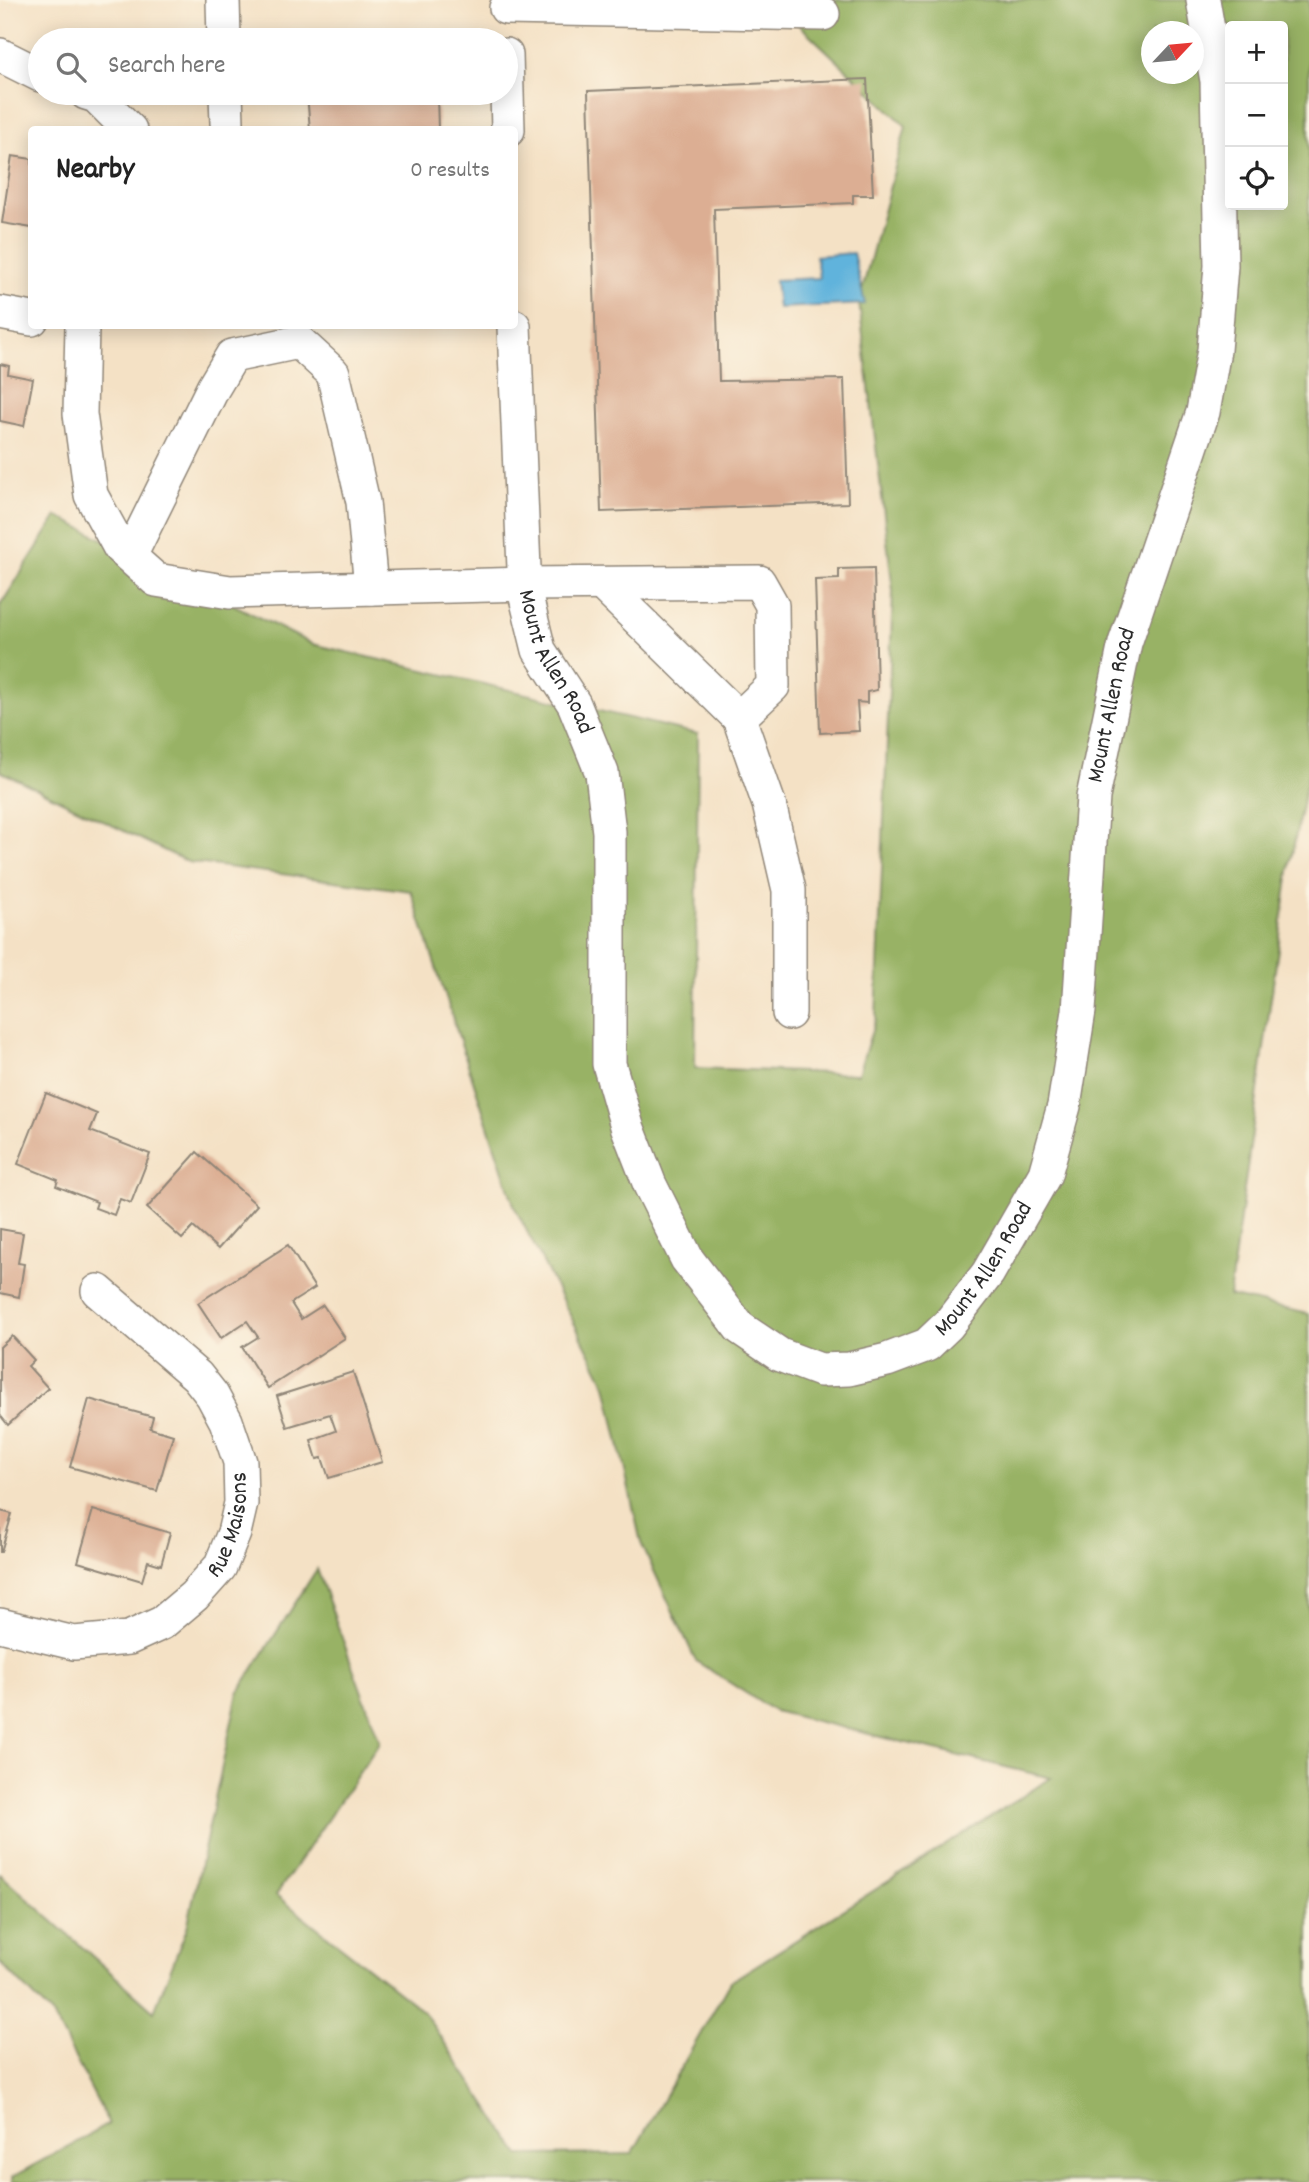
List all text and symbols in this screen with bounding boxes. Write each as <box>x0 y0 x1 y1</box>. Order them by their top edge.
north arrow <box>1141 21 1204 84</box>
map controls <box>1225 21 1288 210</box>
button: + <box>1225 21 1288 84</box>
search box <box>28 28 518 105</box>
icon: search <box>52 48 90 86</box>
text: Search here <box>108 48 226 85</box>
button: − <box>1225 84 1288 147</box>
button: locate <box>1225 147 1288 210</box>
text: Nearby <box>56 150 134 193</box>
text: 0 results <box>410 155 490 188</box>
street label: Mount Allen Road <box>508 586 602 739</box>
street label: Mount Allen Road <box>1079 624 1146 786</box>
street label: Mount Allen Road <box>927 1196 1042 1346</box>
street label: Rue Maisons <box>200 1472 258 1587</box>

